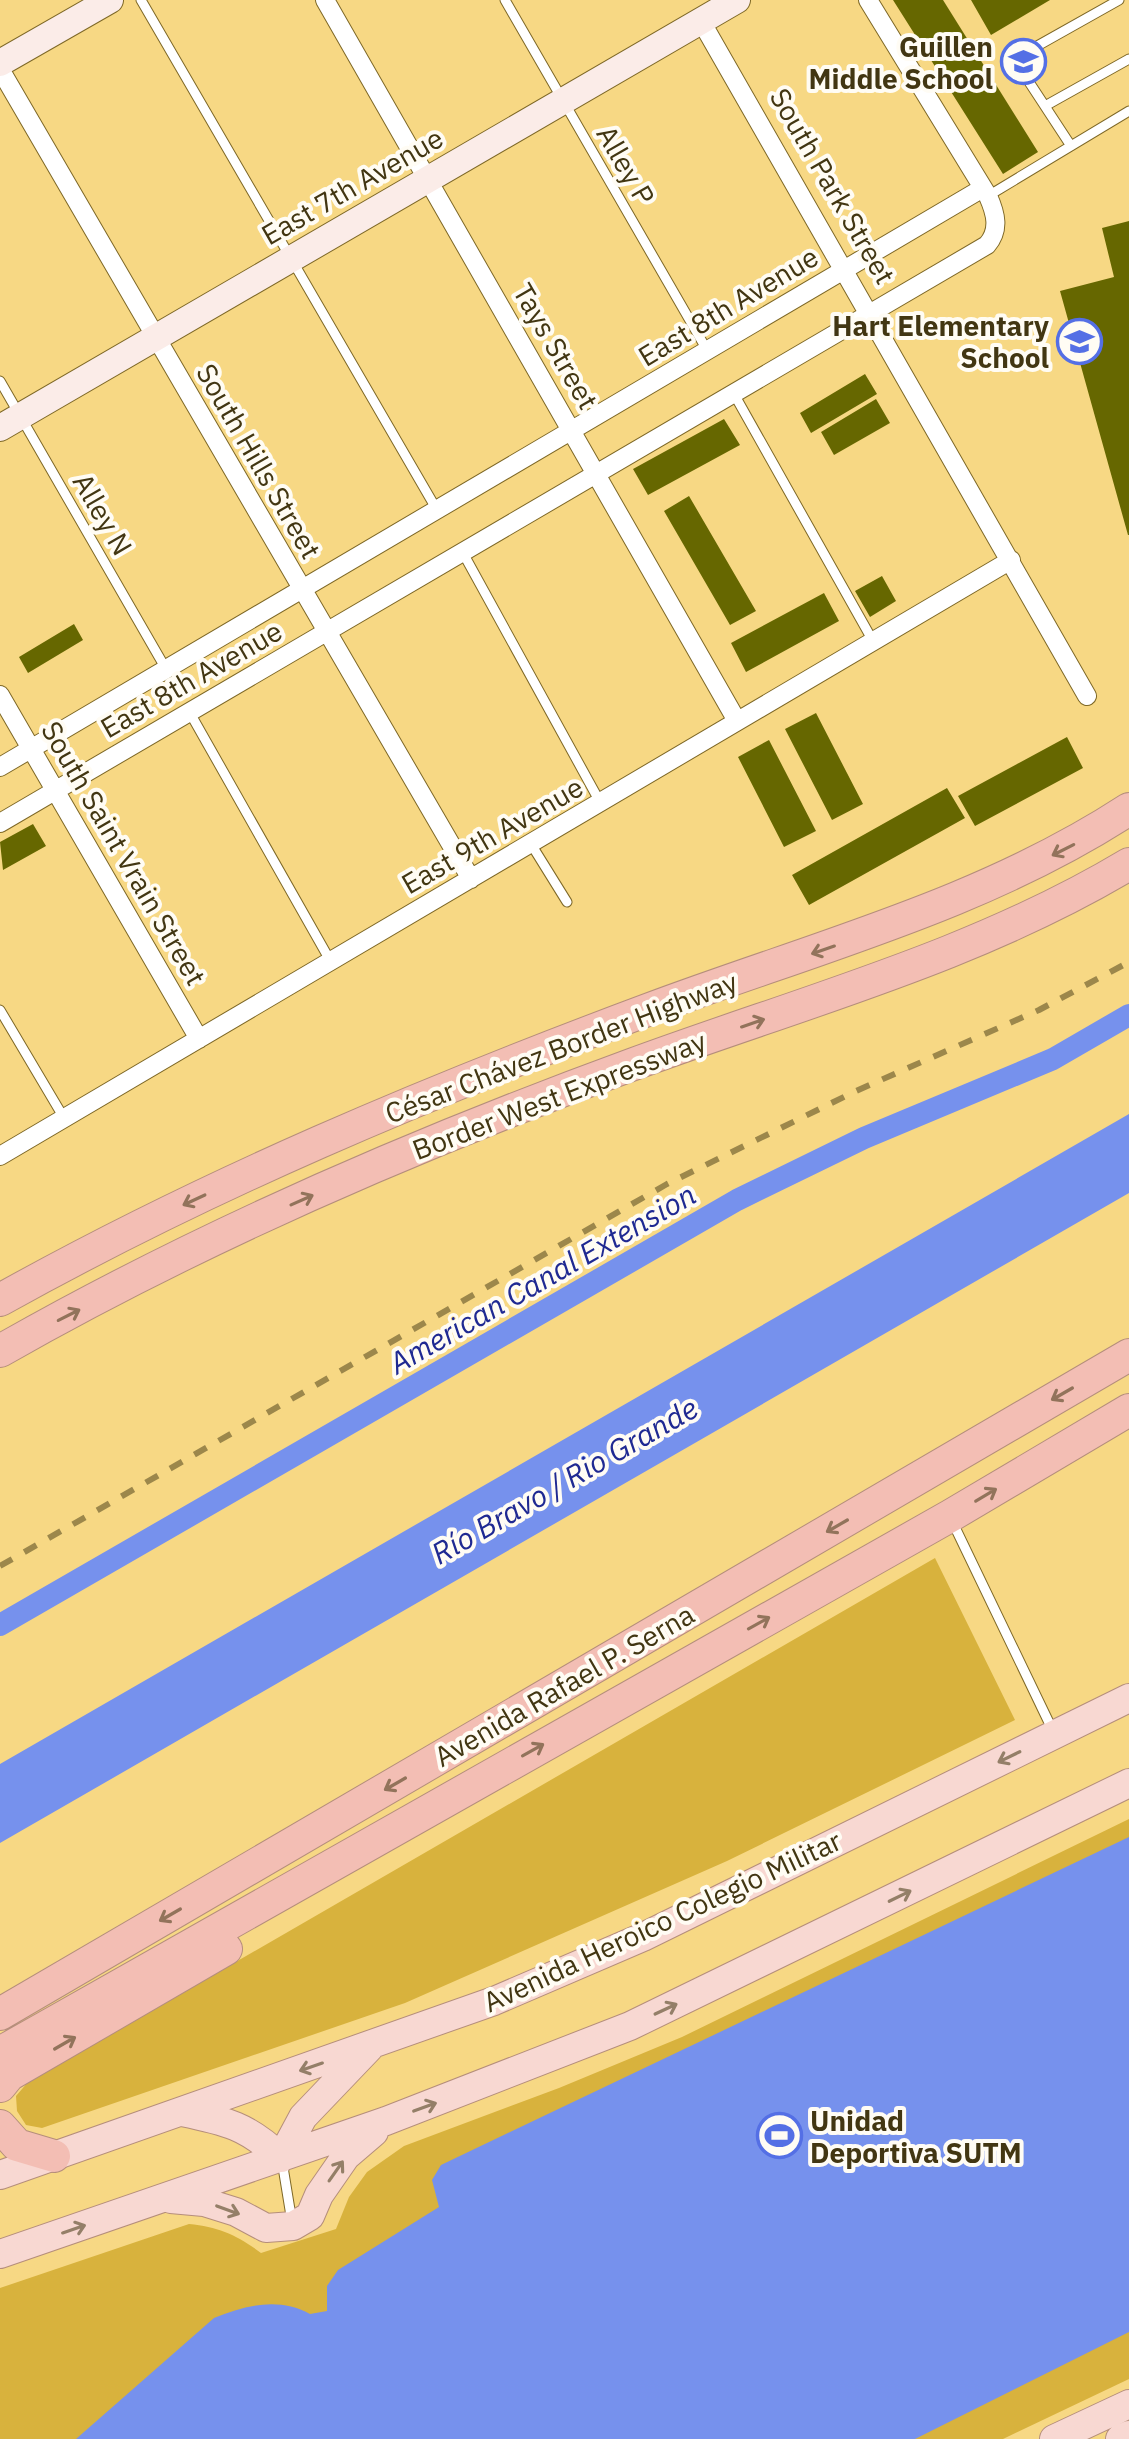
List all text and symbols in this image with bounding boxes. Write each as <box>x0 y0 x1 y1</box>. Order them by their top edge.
place label: Guillen Middle School <box>808 28 993 97</box>
school or university icon: Guillen Middle School <box>1000 38 1048 86</box>
street label: South Park Street <box>762 81 904 291</box>
street label: East 7th Avenue <box>255 119 449 253</box>
street label: Alley P <box>589 119 663 211</box>
street label: East 8th Avenue <box>631 238 825 374</box>
street label: Tays Street <box>505 276 607 416</box>
place label: Hart Elementary School <box>832 307 1049 376</box>
school or university icon: Hart Elementary School <box>1056 317 1104 365</box>
street label: South Hills Street <box>188 357 330 565</box>
street label: Alley N <box>65 466 141 562</box>
street label: East 8th Avenue <box>94 612 288 746</box>
street label: South Saint Vrain Street <box>33 714 215 992</box>
street label: East 9th Avenue <box>395 768 589 902</box>
one-way arrow <box>1051 843 1075 859</box>
one-way arrow <box>811 943 836 958</box>
street label: César Chávez Border Highway <box>380 963 743 1131</box>
one-way arrow <box>740 1015 765 1030</box>
street label: Border West Expressway <box>407 1022 711 1168</box>
water label: American Canal Extension <box>381 1174 702 1382</box>
one-way arrow <box>289 1191 314 1206</box>
one-way arrow <box>182 1193 206 1208</box>
one-way arrow <box>57 1306 81 1322</box>
one-way arrow <box>1051 1387 1074 1403</box>
water label: Río Bravo / Rio Grande <box>424 1388 704 1572</box>
one-way arrow <box>974 1487 997 1503</box>
one-way arrow <box>826 1518 849 1534</box>
street label: Avenida Rafael P. Serna <box>427 1595 701 1775</box>
one-way arrow <box>747 1615 771 1630</box>
one-way arrow <box>520 1742 544 1757</box>
one-way arrow <box>997 1750 1021 1765</box>
one-way arrow <box>384 1776 407 1792</box>
street label: Avenida Heroico Colegio Militar <box>477 1822 847 2020</box>
one-way arrow <box>888 1888 912 1903</box>
one-way arrow <box>159 1907 182 1923</box>
one-way arrow <box>654 2001 678 2016</box>
one-way arrow <box>52 2035 76 2050</box>
one-way arrow <box>299 2060 324 2075</box>
one-way arrow <box>412 2099 437 2113</box>
place label: Unidad Deportiva SUTM <box>810 2102 1022 2171</box>
sports icon: Unidad Deportiva SUTM <box>755 2112 803 2160</box>
one-way arrow <box>327 2161 344 2183</box>
one-way arrow <box>216 2204 241 2219</box>
one-way arrow <box>61 2220 86 2235</box>

